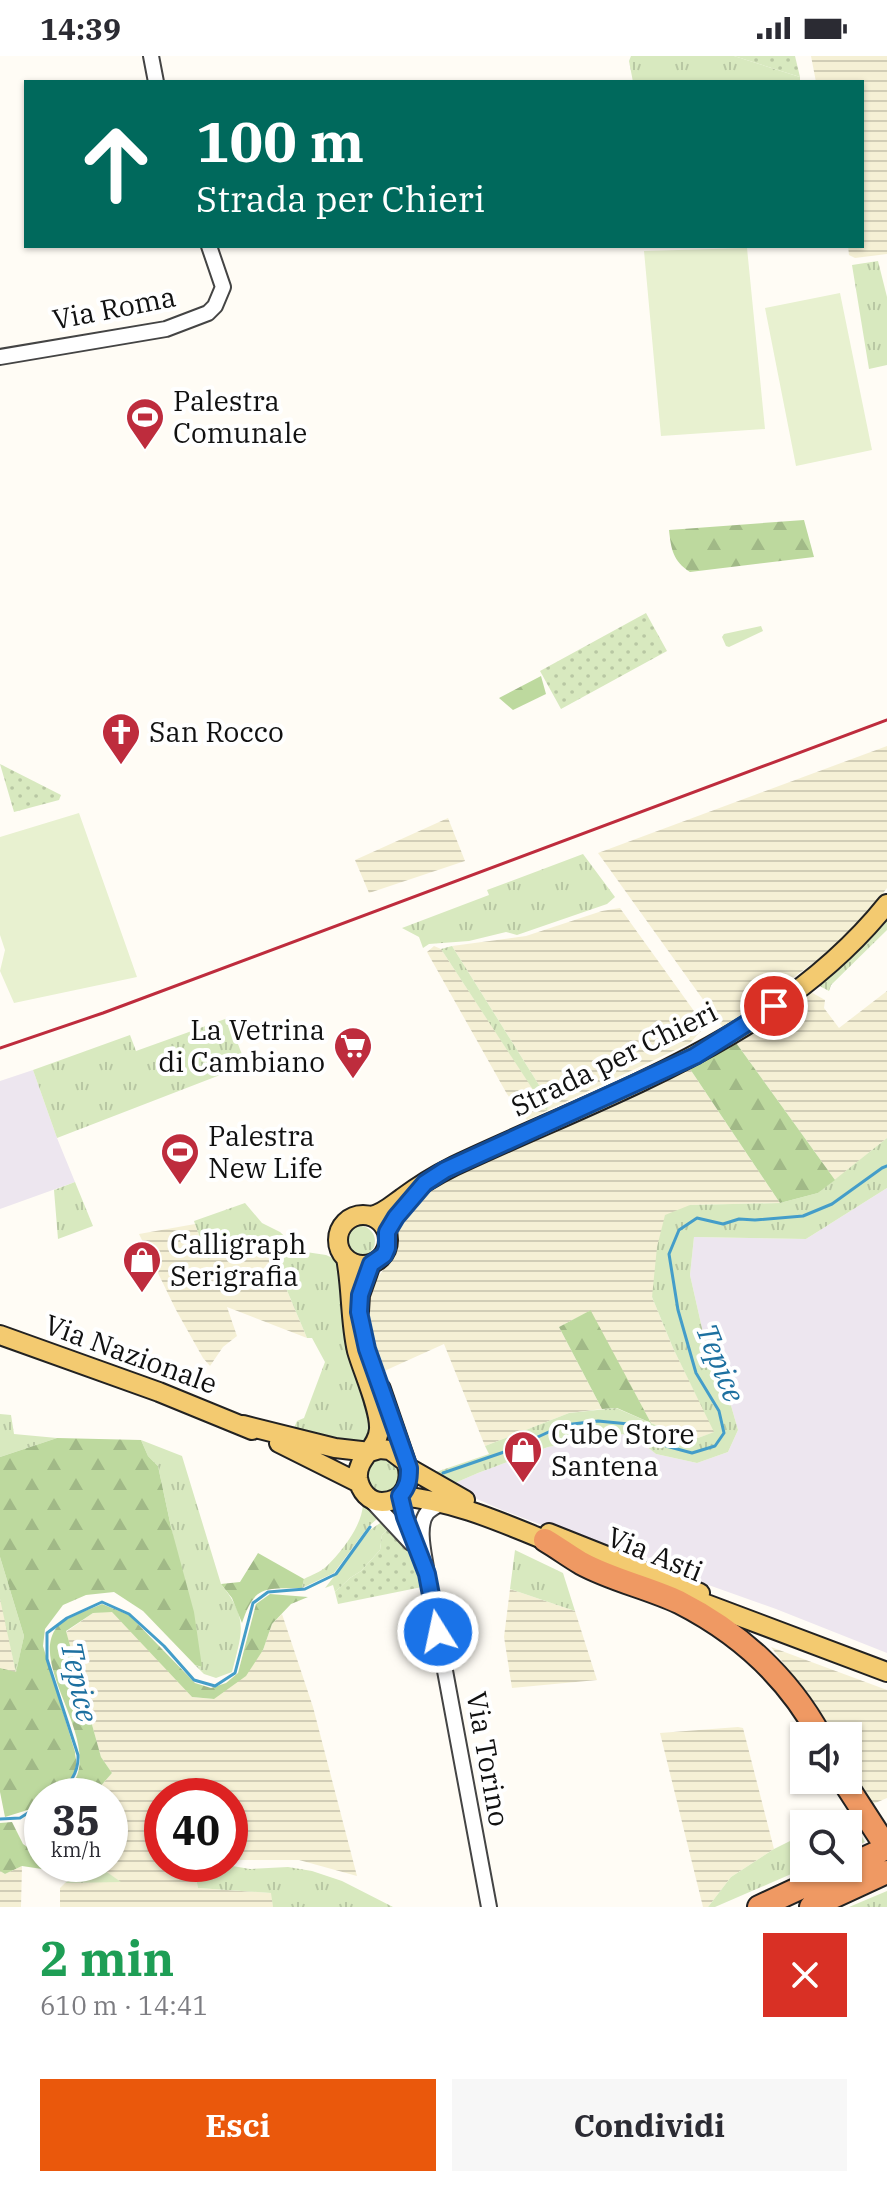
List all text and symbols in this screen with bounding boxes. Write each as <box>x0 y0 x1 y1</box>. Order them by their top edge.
text: 14:39 <box>40 9 121 48</box>
text: 100 m <box>196 105 364 177</box>
icon: ahead <box>64 112 168 216</box>
text: Strada per Chieri <box>196 175 485 222</box>
street label: Via Roma <box>49 277 179 338</box>
place label: Palestra Comunale <box>173 382 307 451</box>
sports icon: Palestra Comunale <box>124 396 166 451</box>
church icon: San Rocco <box>100 711 142 766</box>
place label: San Rocco <box>149 713 284 750</box>
pin <box>740 972 808 1040</box>
icon: arrive <box>752 984 796 1028</box>
street label: Strada per Chieri <box>505 993 723 1124</box>
place label: La Vetrina di Cambiano <box>158 1011 325 1080</box>
supermarket icon: La Vetrina di Cambiano <box>332 1025 374 1080</box>
place label: Palestra New Life <box>208 1117 323 1186</box>
sports icon: Palestra New Life <box>159 1131 201 1186</box>
place label: Calligraph Serigrafia <box>170 1225 306 1294</box>
shop icon: Calligraph Serigrafia <box>121 1239 163 1294</box>
street label: Via Nazionale <box>40 1305 223 1402</box>
water label: Tepice <box>688 1317 755 1408</box>
place label: Cube Store Santena <box>551 1415 695 1484</box>
shop icon: Cube Store Santena <box>502 1429 544 1484</box>
street label: Via Asti <box>602 1518 708 1589</box>
position arrow <box>396 1590 480 1674</box>
water label: Tepice <box>53 1638 108 1726</box>
street label: Via Torino <box>458 1689 519 1829</box>
map controls <box>790 1722 862 1882</box>
button: sound <box>790 1722 862 1794</box>
speed limit sign: 40 <box>144 1778 248 1882</box>
text: 35 <box>52 1794 100 1846</box>
button: search <box>790 1810 862 1882</box>
text: km/h <box>51 1836 101 1863</box>
text: 2 min <box>40 1927 174 1989</box>
button: close <box>763 1933 847 2017</box>
text: 610 m · 14:41 <box>40 1988 208 2022</box>
button: Esci <box>40 2079 436 2171</box>
button: Condividi <box>452 2079 847 2171</box>

